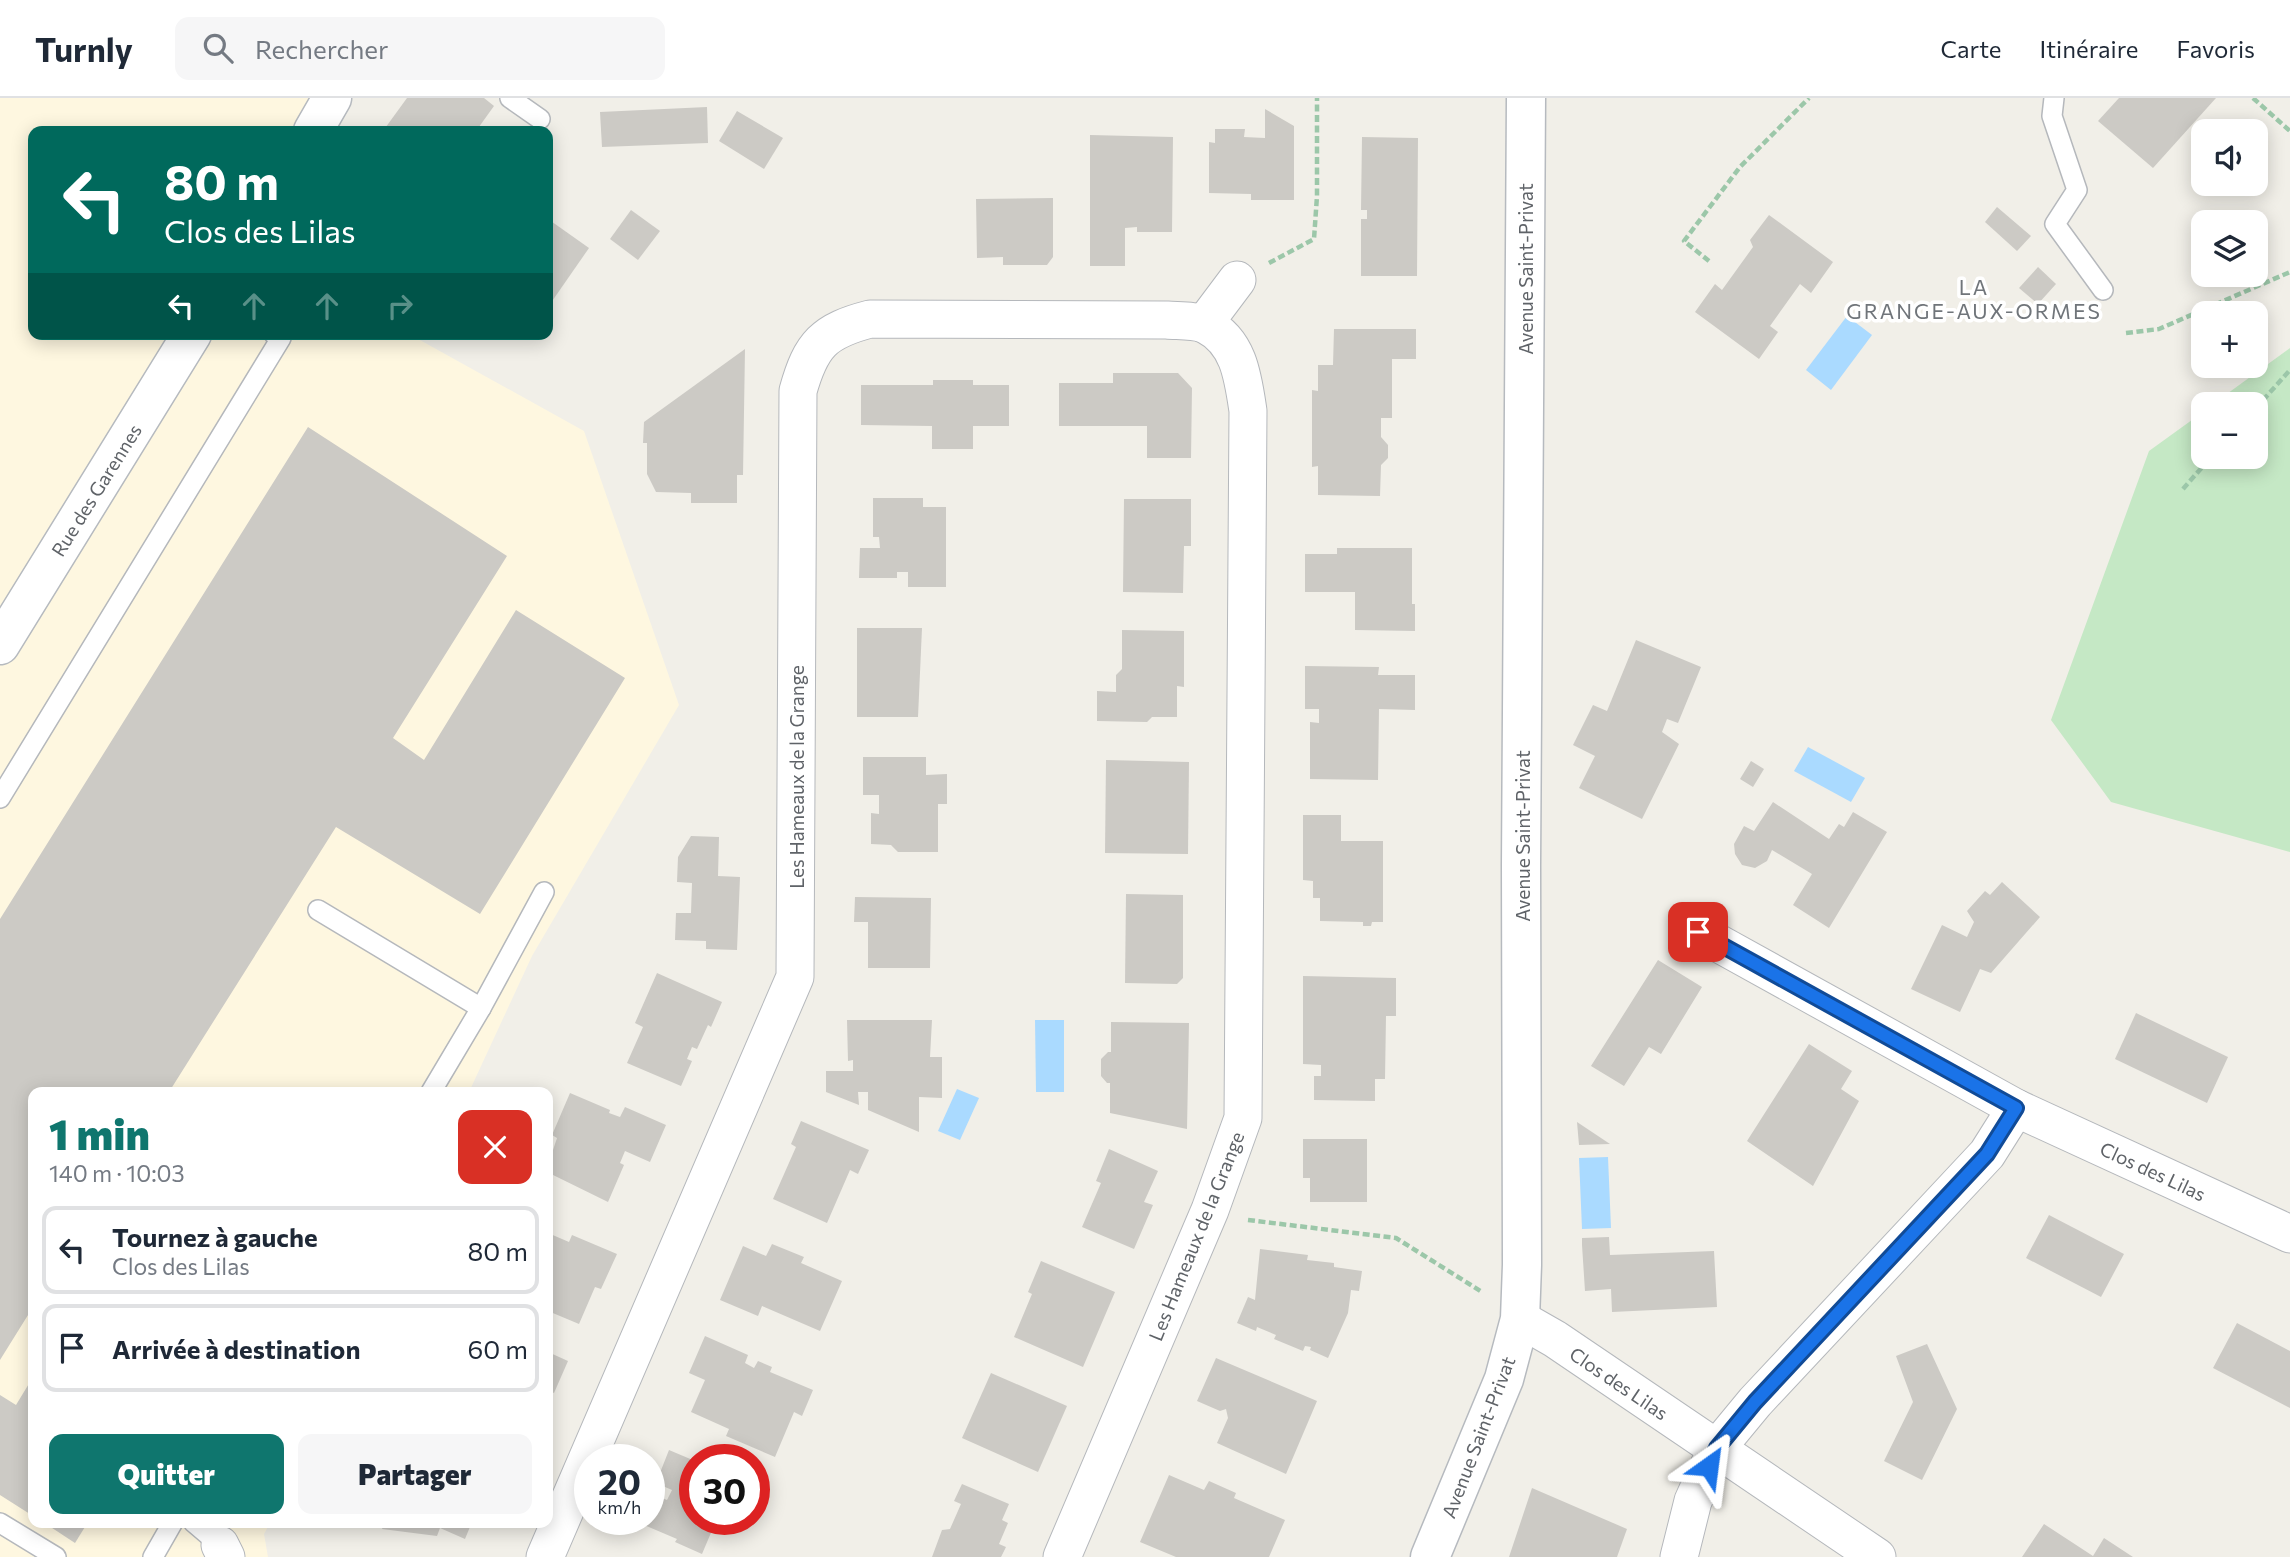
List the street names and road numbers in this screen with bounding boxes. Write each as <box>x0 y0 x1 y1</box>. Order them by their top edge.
street label: Avenue Saint-Privat <box>1514 183 1537 355</box>
street label: Rue des Garennes <box>46 420 146 560</box>
street label: Les Hameaux de la Grange <box>785 665 808 889</box>
street label: Avenue Saint-Privat <box>1511 750 1534 922</box>
street label: Les Hameaux de la Grange <box>1143 1128 1249 1344</box>
street label: Clos des Lilas <box>2097 1137 2209 1205</box>
street label: Clos des Lilas <box>1565 1342 1673 1424</box>
street label: Avenue Saint-Privat <box>1437 1353 1520 1521</box>

